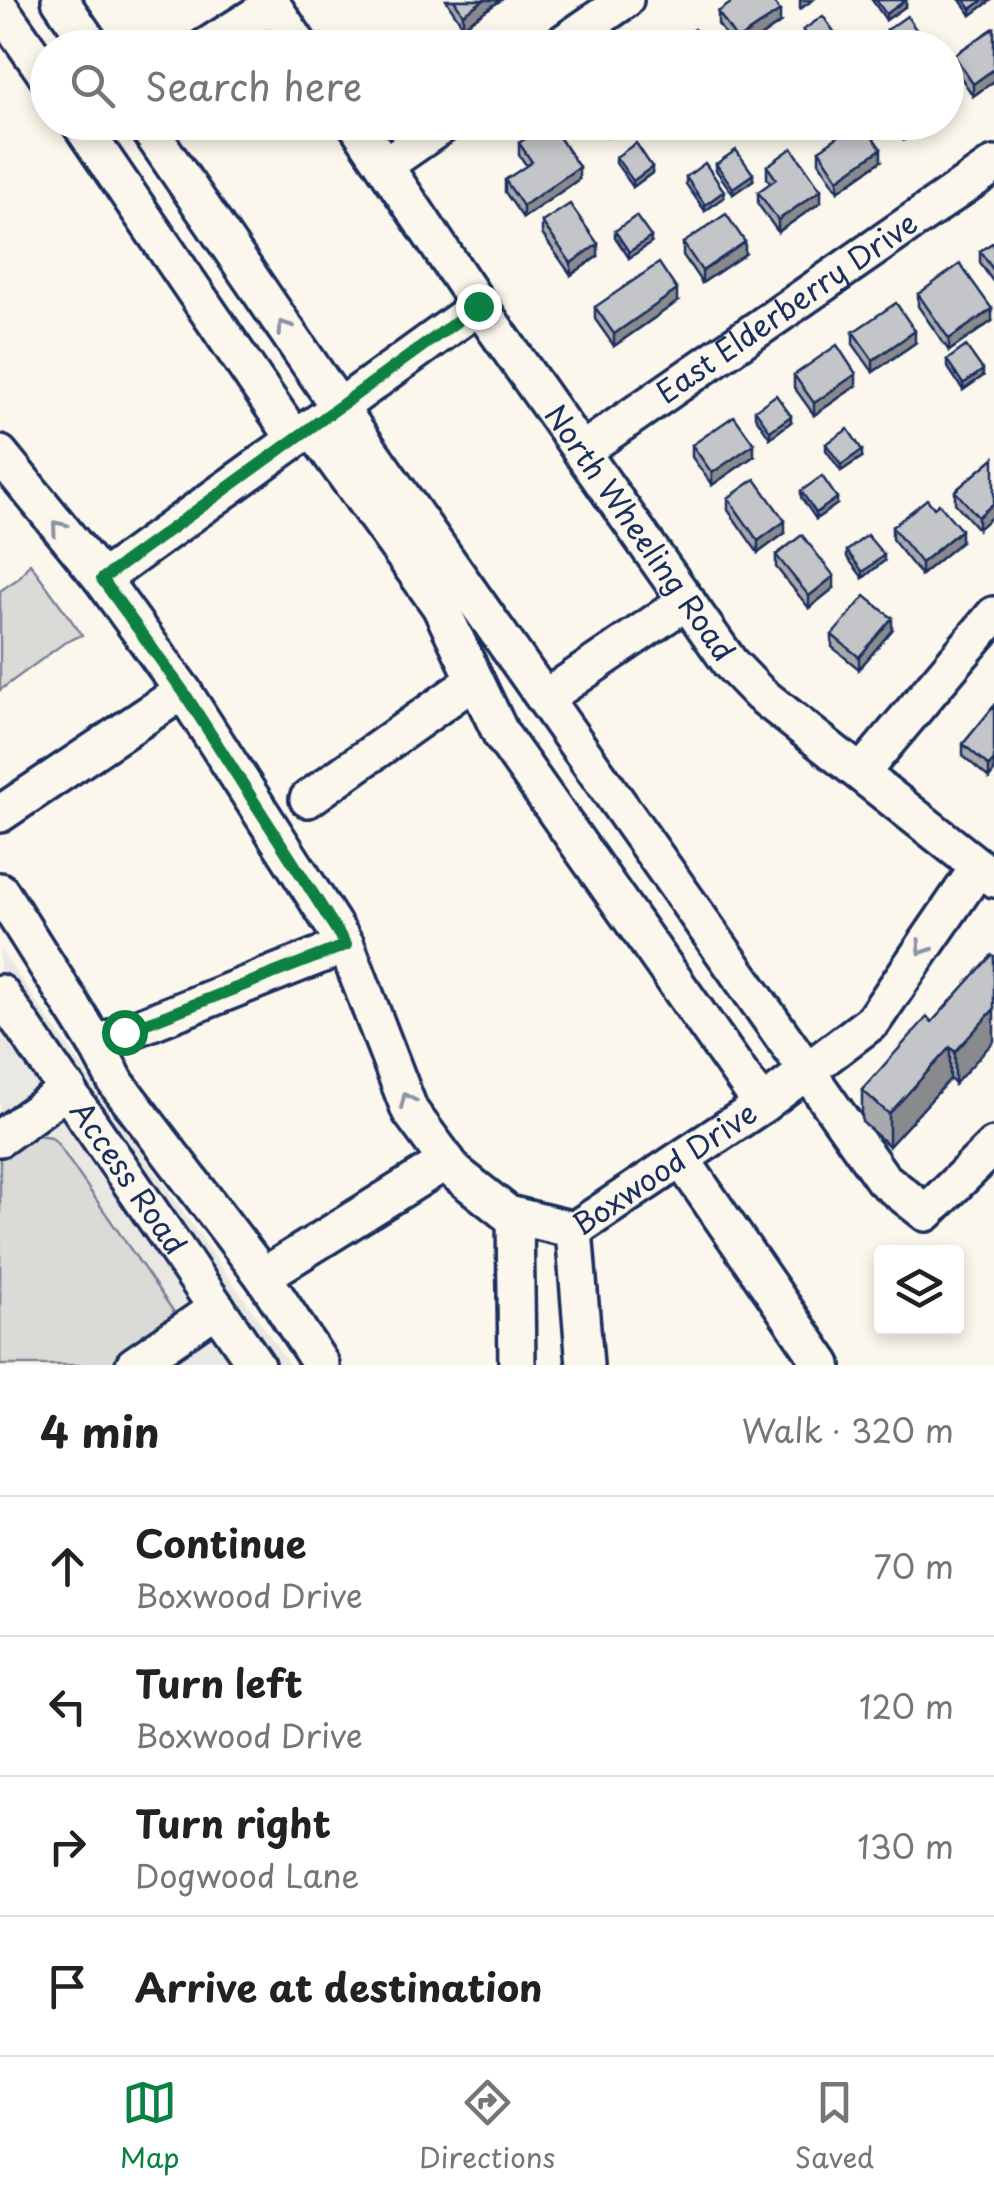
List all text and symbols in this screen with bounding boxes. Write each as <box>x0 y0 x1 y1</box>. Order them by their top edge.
search box <box>30 30 964 140</box>
text: Search here <box>145 57 362 114</box>
icon: search <box>65 58 120 113</box>
street label: East Elderberry Drive <box>646 200 926 413</box>
route end <box>456 284 502 330</box>
one-way arrow <box>278 319 296 338</box>
street label: North Wheeling Road <box>535 394 747 670</box>
one-way arrow <box>52 520 70 538</box>
one-way arrow <box>917 937 935 956</box>
route start <box>102 1010 148 1056</box>
street label: Boxwood Drive <box>562 1089 765 1245</box>
street label: Access Road <box>61 1091 199 1263</box>
one-way arrow <box>399 1093 419 1111</box>
map controls <box>874 1245 964 1335</box>
button: layers <box>874 1245 964 1335</box>
text: 4 min <box>40 1399 160 1462</box>
text: Walk · 320 m <box>742 1406 954 1454</box>
text: Continue <box>135 1514 306 1571</box>
icon: ahead <box>40 1539 95 1594</box>
text: 70 m <box>874 1542 954 1590</box>
text: Boxwood Drive <box>135 1571 363 1619</box>
text: Turn left <box>135 1654 303 1711</box>
icon: left <box>40 1679 95 1734</box>
text: 120 m <box>859 1682 954 1730</box>
text: Boxwood Drive <box>135 1711 363 1759</box>
text: Turn right <box>135 1794 331 1851</box>
icon: right <box>40 1819 95 1874</box>
text: 130 m <box>857 1822 954 1870</box>
text: Dogwood Lane <box>135 1851 360 1899</box>
text: Arrive at destination <box>135 1958 543 2015</box>
icon: arrive <box>40 1959 95 2014</box>
tab: Map <box>120 2075 180 2178</box>
tab: Directions <box>419 2075 555 2178</box>
tab: Saved <box>795 2075 874 2178</box>

